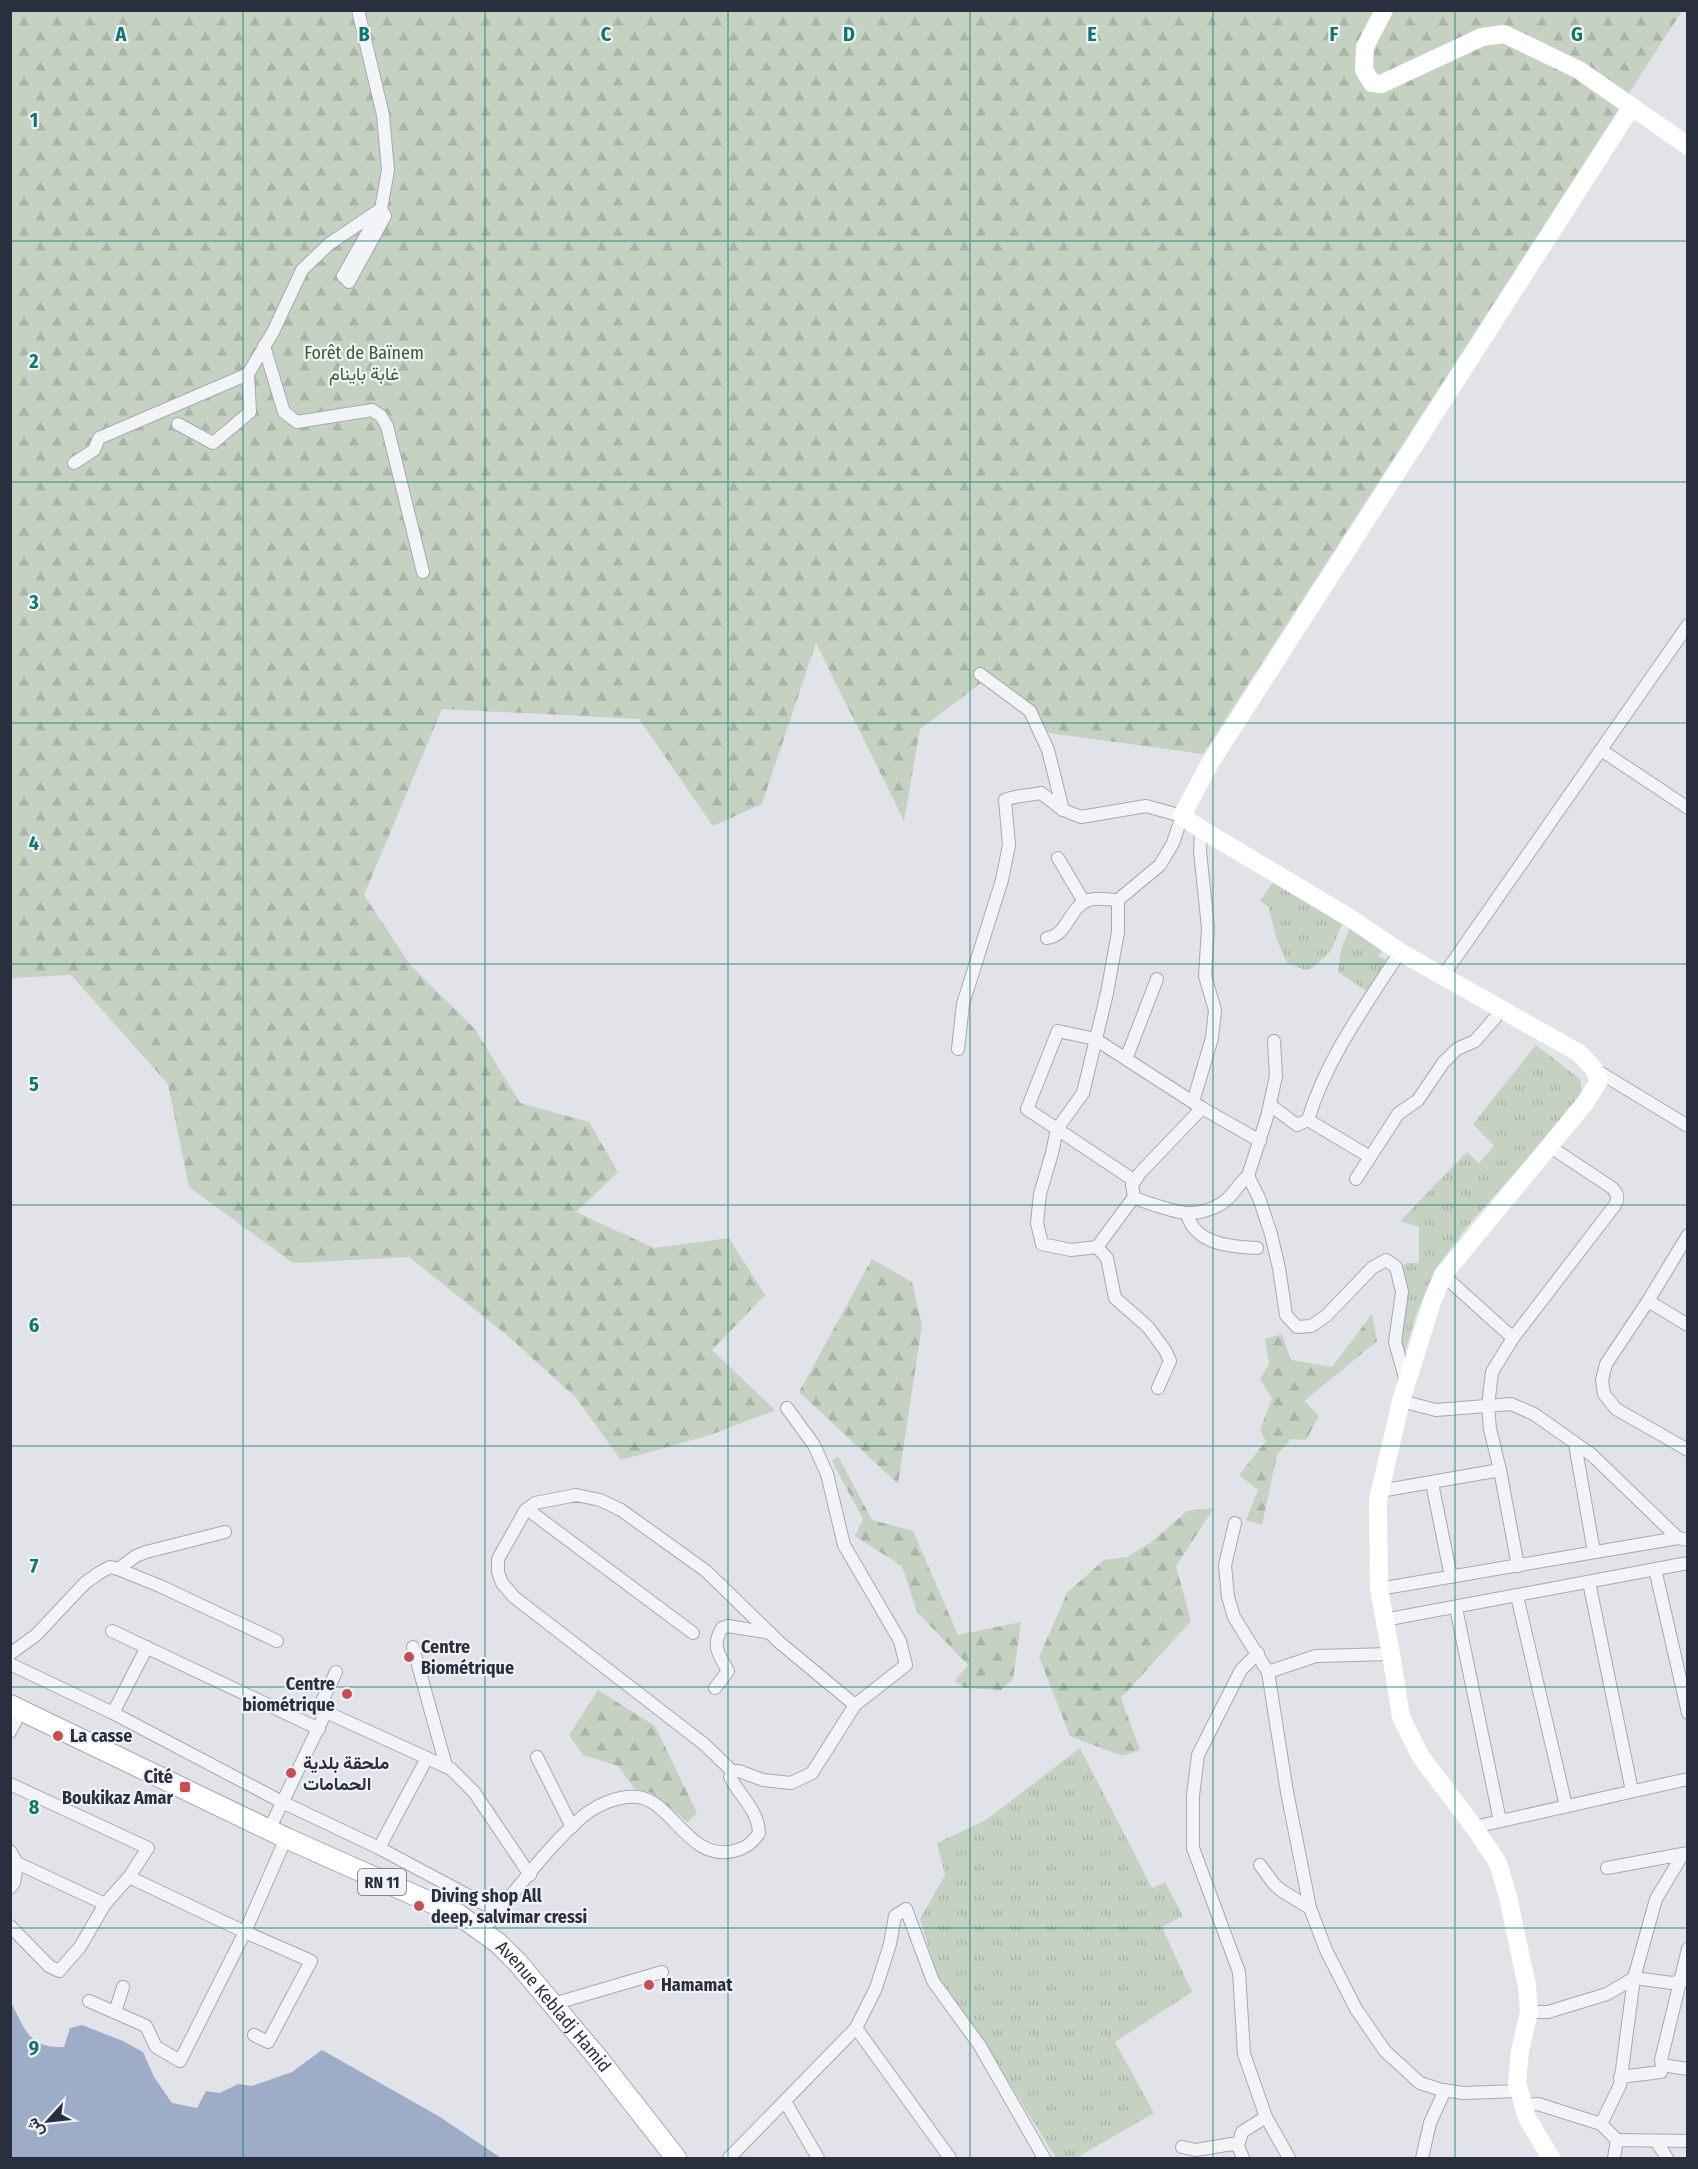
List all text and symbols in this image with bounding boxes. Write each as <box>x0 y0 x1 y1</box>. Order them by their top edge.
text: A <box>115 22 128 46</box>
text: B <box>358 22 370 46</box>
text: C <box>601 22 612 46</box>
text: D <box>843 22 855 46</box>
text: E <box>1087 22 1097 46</box>
text: F <box>1330 22 1339 46</box>
text: G <box>1571 22 1583 46</box>
text: 1 <box>30 108 38 132</box>
park label: Forêt de Baïnem غابة باينام <box>304 342 424 386</box>
text: 2 <box>28 349 39 373</box>
text: 3 <box>28 590 39 614</box>
text: 4 <box>29 831 39 855</box>
text: 5 <box>29 1072 39 1096</box>
text: 6 <box>29 1313 39 1337</box>
text: 7 <box>30 1554 39 1578</box>
place label: Centre Biométrique <box>421 1636 514 1679</box>
marker: Centre Biométrique <box>402 1650 416 1664</box>
place label: Centre biométrique <box>242 1673 335 1716</box>
marker: Centre biométrique <box>340 1687 354 1701</box>
place label: La casse <box>70 1725 132 1747</box>
marker: La casse <box>51 1729 65 1743</box>
place label: ملحقة بلدية الحمامات <box>303 1752 390 1795</box>
place label: Cité Boukikaz Amar <box>62 1766 173 1809</box>
marker: ملحقة بلدية الحمامات <box>284 1766 298 1780</box>
marker: Cité Boukikaz Amar <box>178 1780 192 1794</box>
text: 8 <box>29 1795 40 1819</box>
road number: RN 11 <box>358 1869 406 1895</box>
place label: Diving shop All deep, salvimar cressi <box>431 1885 587 1928</box>
marker: Diving shop All deep, salvimar cressi <box>412 1899 426 1913</box>
street label: Avenue Kebladj Hamid <box>491 1936 616 2076</box>
place label: Hamamat <box>661 1974 733 1996</box>
marker: Hamamat <box>642 1978 656 1992</box>
text: 9 <box>29 2036 39 2060</box>
north arrow <box>18 2091 78 2151</box>
text: ش <box>22 2115 48 2140</box>

